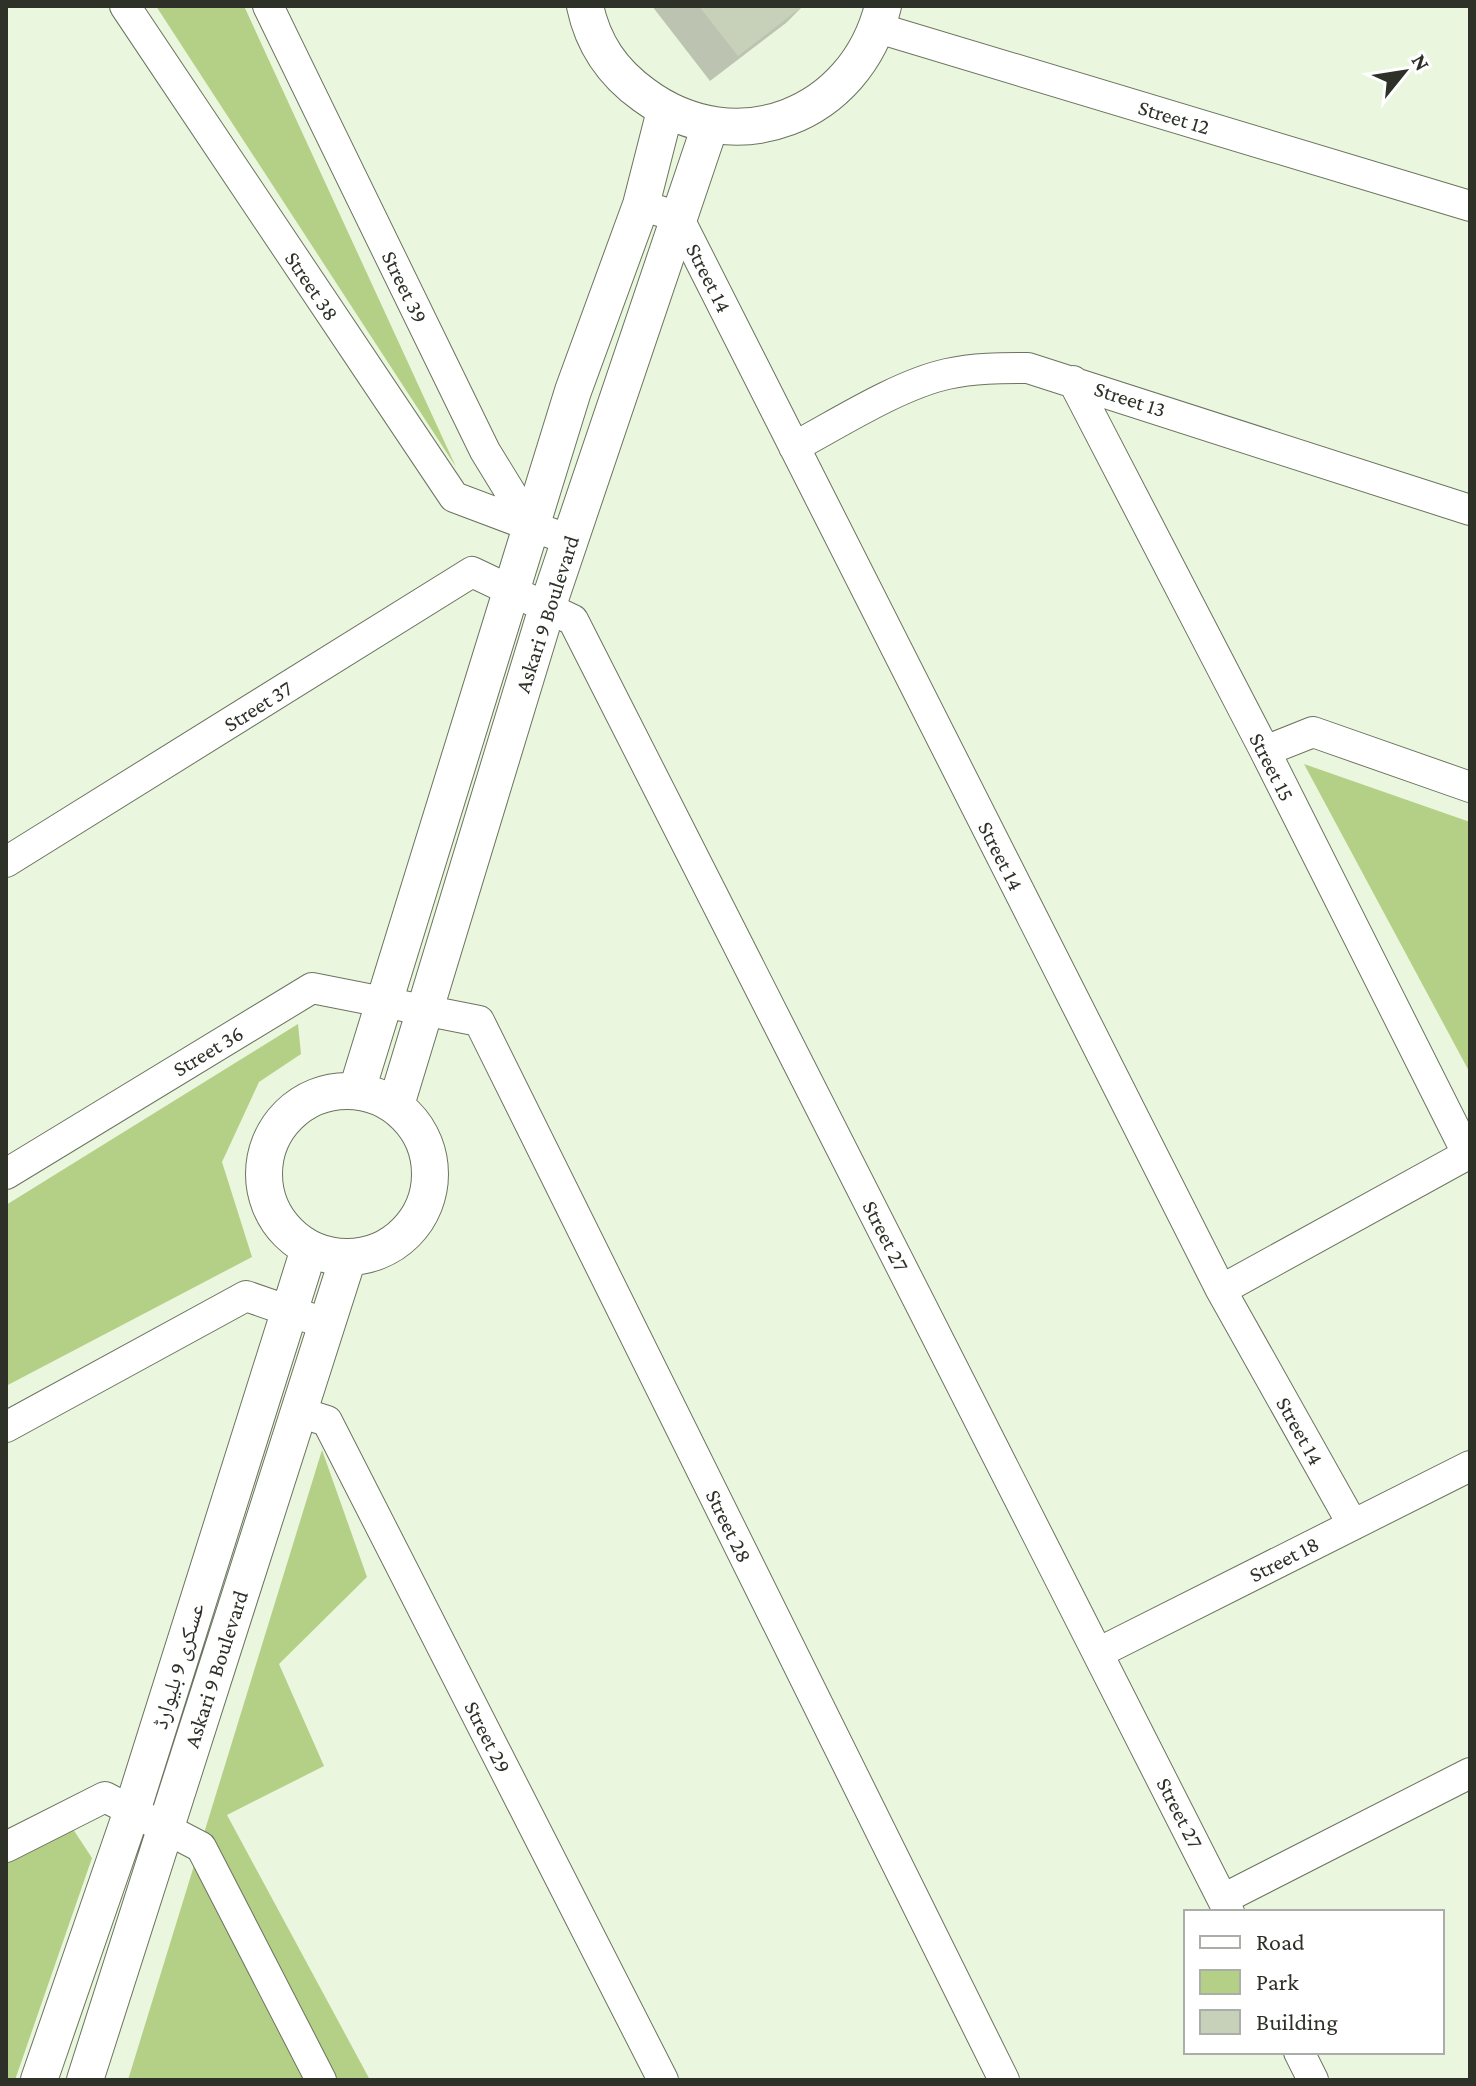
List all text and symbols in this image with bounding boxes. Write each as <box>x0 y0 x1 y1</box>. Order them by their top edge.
north arrow <box>1364 32 1444 112</box>
text: N <box>1406 50 1435 75</box>
street label: Street 12 <box>1135 94 1213 140</box>
street label: Street 14 <box>681 239 737 317</box>
street label: Street 38 <box>280 247 344 325</box>
street label: Street 39 <box>377 247 433 327</box>
street label: Street 13 <box>1091 376 1169 422</box>
street label: Askari 9 Boulevard <box>510 532 584 696</box>
street label: Street 37 <box>219 675 297 737</box>
street label: Street 15 <box>1244 729 1300 805</box>
street label: Street 14 <box>973 817 1029 895</box>
street label: Street 36 <box>168 1020 248 1082</box>
street label: Street 27 <box>858 1196 914 1276</box>
street label: Street 14 <box>1271 1392 1329 1470</box>
street label: Street 28 <box>701 1485 757 1567</box>
street label: Street 18 <box>1245 1531 1323 1587</box>
street label: Askari 9 Boulevard <box>179 1587 253 1751</box>
street label: عسکری 9 بلیوارڈ <box>147 1600 210 1732</box>
street label: Street 29 <box>459 1697 517 1777</box>
street label: Street 27 <box>1152 1773 1208 1853</box>
legend <box>1184 1910 1444 2054</box>
text: Road <box>1256 1928 1305 1955</box>
text: Park <box>1256 1968 1299 1995</box>
text: Building <box>1256 2008 1338 2035</box>

